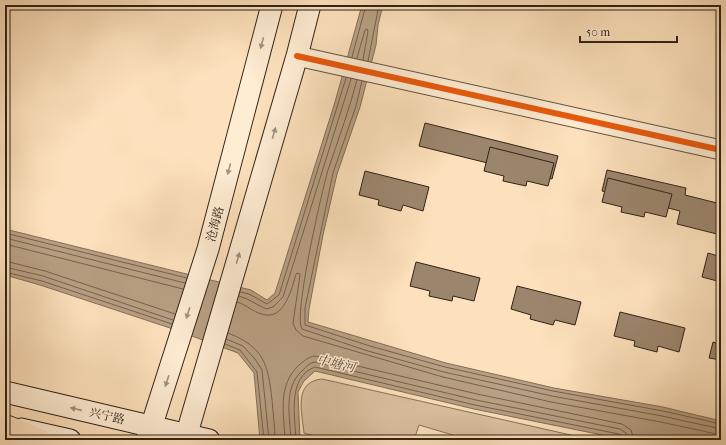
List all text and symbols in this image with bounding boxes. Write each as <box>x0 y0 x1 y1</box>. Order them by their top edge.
scale bar <box>580 18 677 44</box>
text: 50 m <box>586 25 610 39</box>
one-way arrow <box>259 37 265 49</box>
one-way arrow <box>271 127 277 139</box>
one-way arrow <box>226 162 232 175</box>
street label: 沧海路 <box>204 205 226 243</box>
one-way arrow <box>235 251 241 263</box>
one-way arrow <box>185 307 191 319</box>
water label: 中塘河 <box>315 352 359 376</box>
one-way arrow <box>163 375 169 387</box>
one-way arrow <box>70 405 82 411</box>
street label: 兴宁路 <box>88 405 126 427</box>

